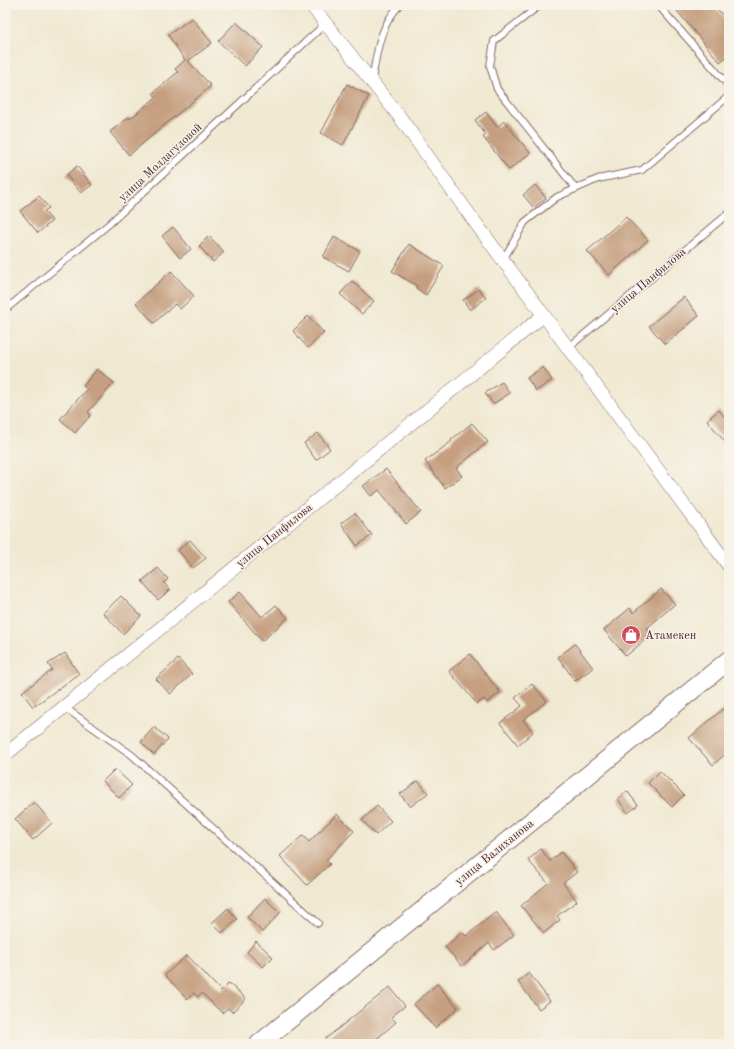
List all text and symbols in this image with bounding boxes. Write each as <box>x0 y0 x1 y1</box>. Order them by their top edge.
street label: улица Молдагуловой <box>117 121 205 204</box>
street label: улица Панфилова <box>609 246 689 316</box>
street label: улица Панфилова <box>234 501 315 570</box>
shop icon: Атамекен <box>620 624 642 646</box>
place label: Атамекен <box>645 630 697 642</box>
street label: улица Валиханова <box>453 818 536 888</box>

